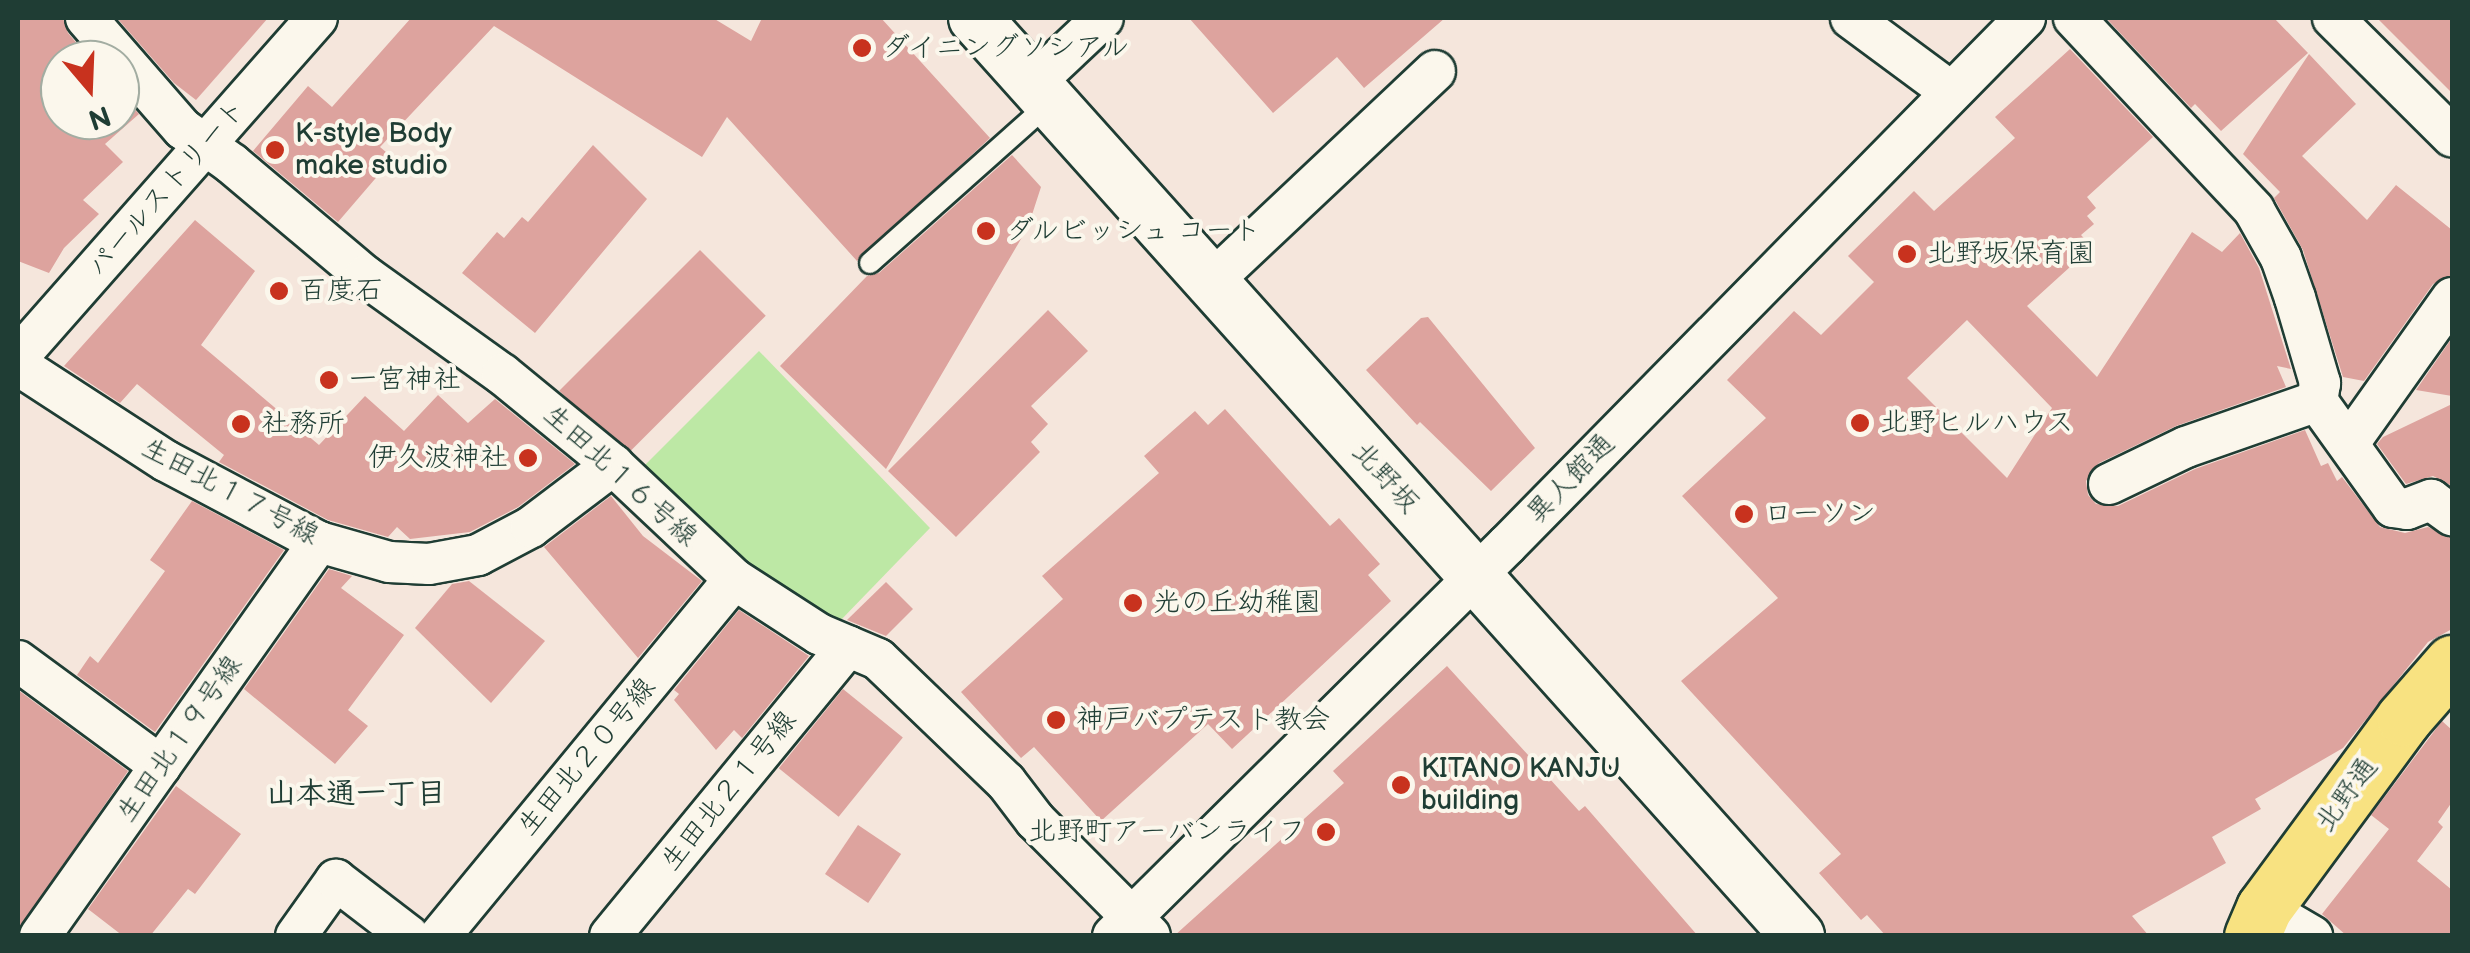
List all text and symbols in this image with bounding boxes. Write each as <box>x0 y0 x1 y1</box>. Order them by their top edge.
place label: ダイニングソシアル <box>882 31 1134 65</box>
marker: ダイニングソシアル <box>851 37 873 59</box>
north arrow <box>40 40 140 140</box>
street label: パールストリート <box>81 92 253 284</box>
text: N <box>84 98 115 136</box>
place label: K-style Body make studio <box>295 117 452 183</box>
marker: K-style Body make studio <box>264 139 286 161</box>
place label: ダルビッシュ コート <box>1006 214 1266 248</box>
marker: ダルビッシュ コート <box>975 220 997 242</box>
place label: 北野坂保育園 <box>1927 237 2095 271</box>
marker: 北野坂保育園 <box>1896 243 1918 265</box>
place label: 百度石 <box>299 274 383 308</box>
marker: 百度石 <box>268 280 290 302</box>
place label: 一宮神社 <box>349 363 461 397</box>
marker: 一宮神社 <box>318 369 340 391</box>
street label: 生田北１６号線 <box>536 398 704 554</box>
place label: 北野ヒルハウス <box>1880 406 2076 440</box>
place label: 社務所 <box>261 407 345 441</box>
marker: 北野ヒルハウス <box>1849 412 1871 434</box>
marker: 社務所 <box>230 413 252 435</box>
street label: 異人館通 <box>1520 427 1622 531</box>
street label: 生田北１７号線 <box>136 431 324 553</box>
street label: 北野坂 <box>1344 436 1426 520</box>
place label: 伊久波神社 <box>368 441 508 475</box>
marker: 伊久波神社 <box>517 447 539 469</box>
place label: ローソン <box>1764 497 1876 531</box>
marker: ローソン <box>1733 503 1755 525</box>
place label: 光の丘幼稚園 <box>1153 586 1321 620</box>
marker: 光の丘幼稚園 <box>1122 592 1144 614</box>
street label: 生田北１９号線 <box>110 649 250 829</box>
street label: 生田北２０号線 <box>511 671 663 843</box>
place label: 神戸バプテスト教会 <box>1076 703 1328 737</box>
street label: 生田北２１号線 <box>654 704 804 878</box>
marker: 神戸バプテスト教会 <box>1045 709 1067 731</box>
street label: 北野通 <box>2309 751 2385 839</box>
place label: KITANO KANJU building <box>1421 752 1621 818</box>
marker: KITANO KANJU building <box>1390 774 1412 796</box>
district label: 山本通一丁目 <box>266 776 446 812</box>
place label: 北野町アーバンライフ <box>1027 815 1306 849</box>
marker: 北野町アーバンライフ <box>1315 821 1337 843</box>

